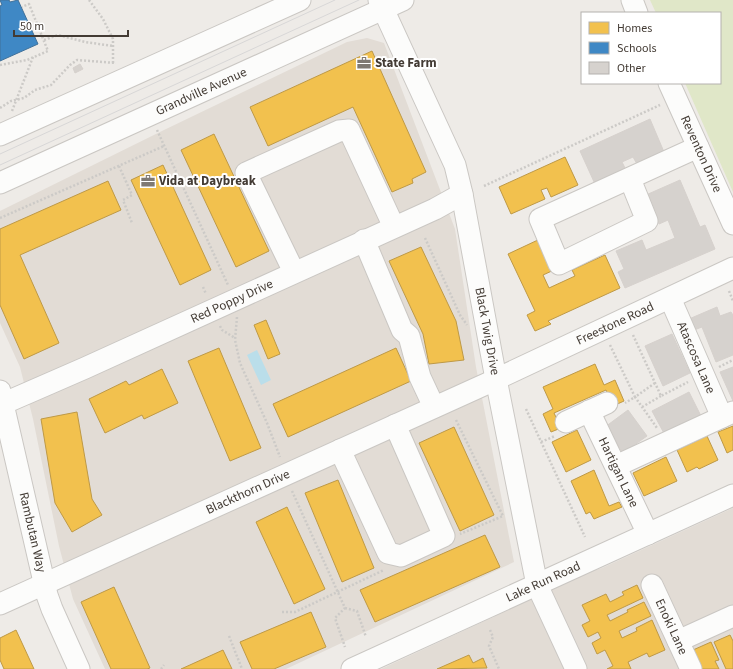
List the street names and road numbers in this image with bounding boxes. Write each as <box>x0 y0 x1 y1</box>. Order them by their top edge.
street label: Grandville Avenue <box>153 63 250 120</box>
street label: Reventon Drive <box>676 113 727 195</box>
street label: Red Poppy Drive <box>188 275 276 328</box>
street label: Black Twig Drive <box>470 286 504 377</box>
street label: Freestone Road <box>573 297 657 349</box>
street label: Atascosa Lane <box>672 319 720 396</box>
street label: Hartigan Lane <box>594 434 643 511</box>
street label: Blackthorn Drive <box>203 465 293 519</box>
street label: Rambutan Way <box>15 490 51 574</box>
street label: Lake Run Road <box>503 557 583 607</box>
street label: Enoki Lane <box>651 596 692 658</box>

